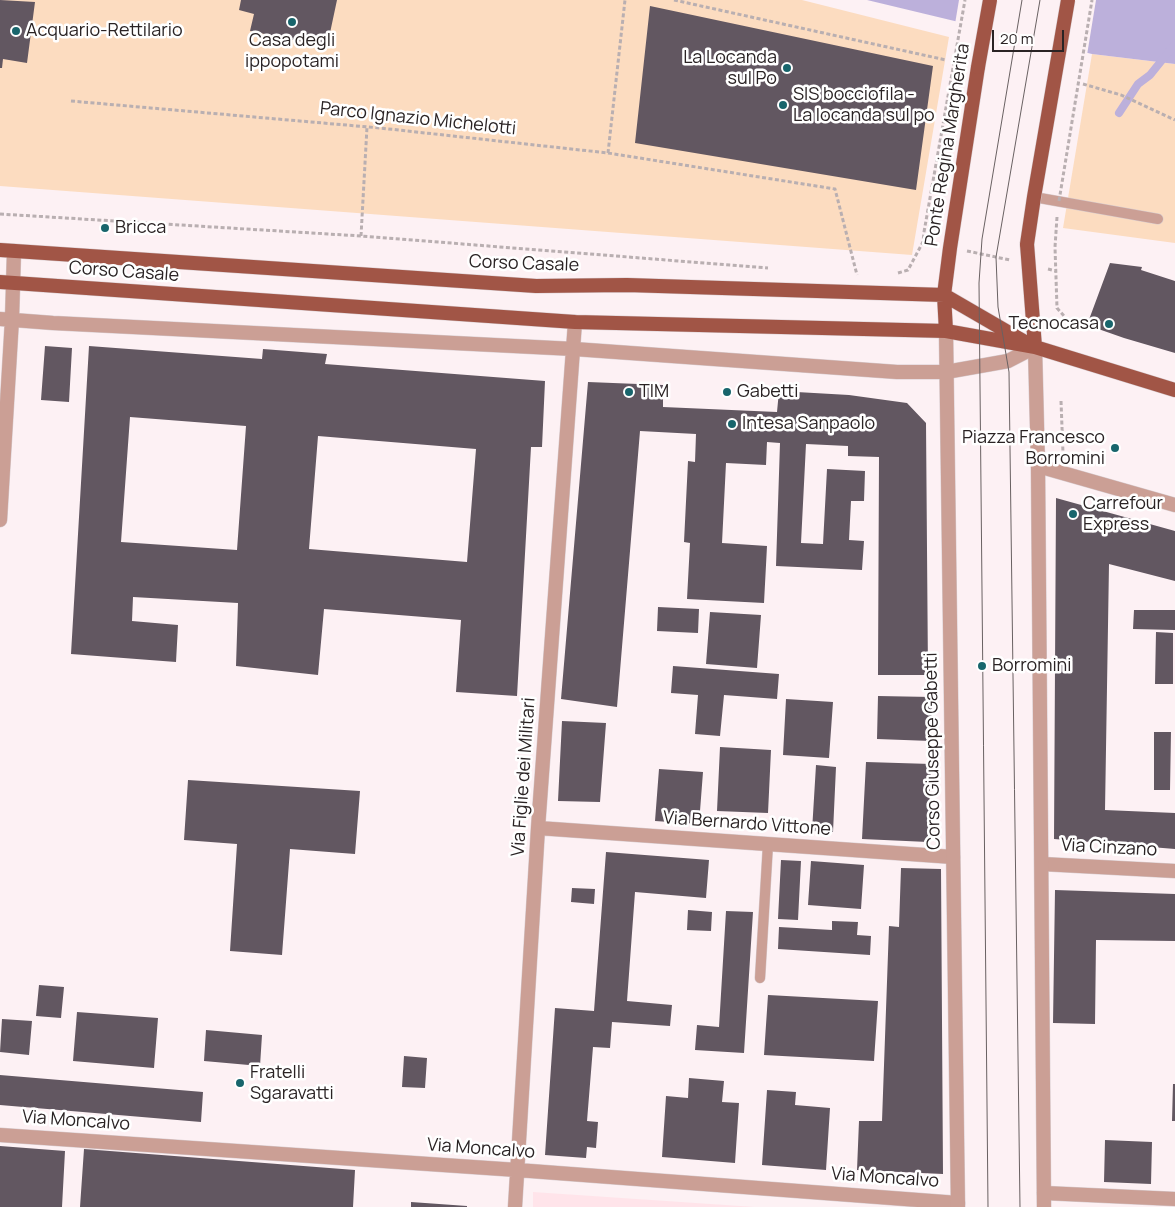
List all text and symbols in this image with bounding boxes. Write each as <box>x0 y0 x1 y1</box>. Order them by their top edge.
marker: Casa degli ippopotami <box>286 16 298 28</box>
place label: Acquario-Rettilario <box>26 20 183 42</box>
scale bar <box>995 20 1068 52</box>
marker: Acquario-Rettilario <box>10 25 22 37</box>
text: 20 m <box>1000 28 1033 49</box>
place label: Casa degli ippopotami <box>245 30 339 72</box>
street label: Ponte Regina Margherita <box>921 42 975 248</box>
place label: La Locanda sul Po <box>683 47 777 90</box>
marker: La Locanda sul Po <box>781 62 793 74</box>
place label: SIS bocciofila - La locanda sul po <box>793 84 935 126</box>
street label: Parco Ignazio Michelotti <box>319 98 517 140</box>
marker: SIS bocciofila - La locanda sul po <box>777 99 789 111</box>
place label: Bricca <box>115 217 166 239</box>
marker: Bricca <box>99 222 111 234</box>
street label: Corso Casale <box>468 251 580 277</box>
street label: Corso Casale <box>68 257 180 287</box>
place label: Tecnocasa <box>1009 313 1099 335</box>
marker: Tecnocasa <box>1103 318 1115 330</box>
place label: TIM <box>639 381 669 403</box>
place label: Gabetti <box>737 381 798 403</box>
marker: TIM <box>623 386 635 398</box>
marker: Gabetti <box>721 386 733 398</box>
place label: Intesa Sanpaolo <box>742 413 875 435</box>
marker: Intesa Sanpaolo <box>726 418 738 430</box>
place label: Piazza Francesco Borromini <box>962 427 1105 469</box>
marker: Piazza Francesco Borromini <box>1109 442 1121 454</box>
place label: Carrefour Express <box>1083 493 1163 536</box>
marker: Carrefour Express <box>1067 508 1079 520</box>
street label: Corso Giuseppe Gabetti <box>920 652 946 850</box>
place label: Borromini <box>992 655 1071 677</box>
marker: Borromini <box>976 660 988 672</box>
street label: Via Figlie dei Militari <box>508 697 540 857</box>
street label: Via Bernardo Vittone <box>662 807 832 841</box>
street label: Via Cinzano <box>1060 835 1158 861</box>
place label: Fratelli Sgaravatti <box>250 1062 334 1104</box>
marker: Fratelli Sgaravatti <box>234 1077 246 1089</box>
street label: Via Moncalvo <box>21 1106 131 1136</box>
street label: Via Moncalvo <box>426 1134 536 1164</box>
street label: Via Moncalvo <box>830 1163 940 1193</box>

